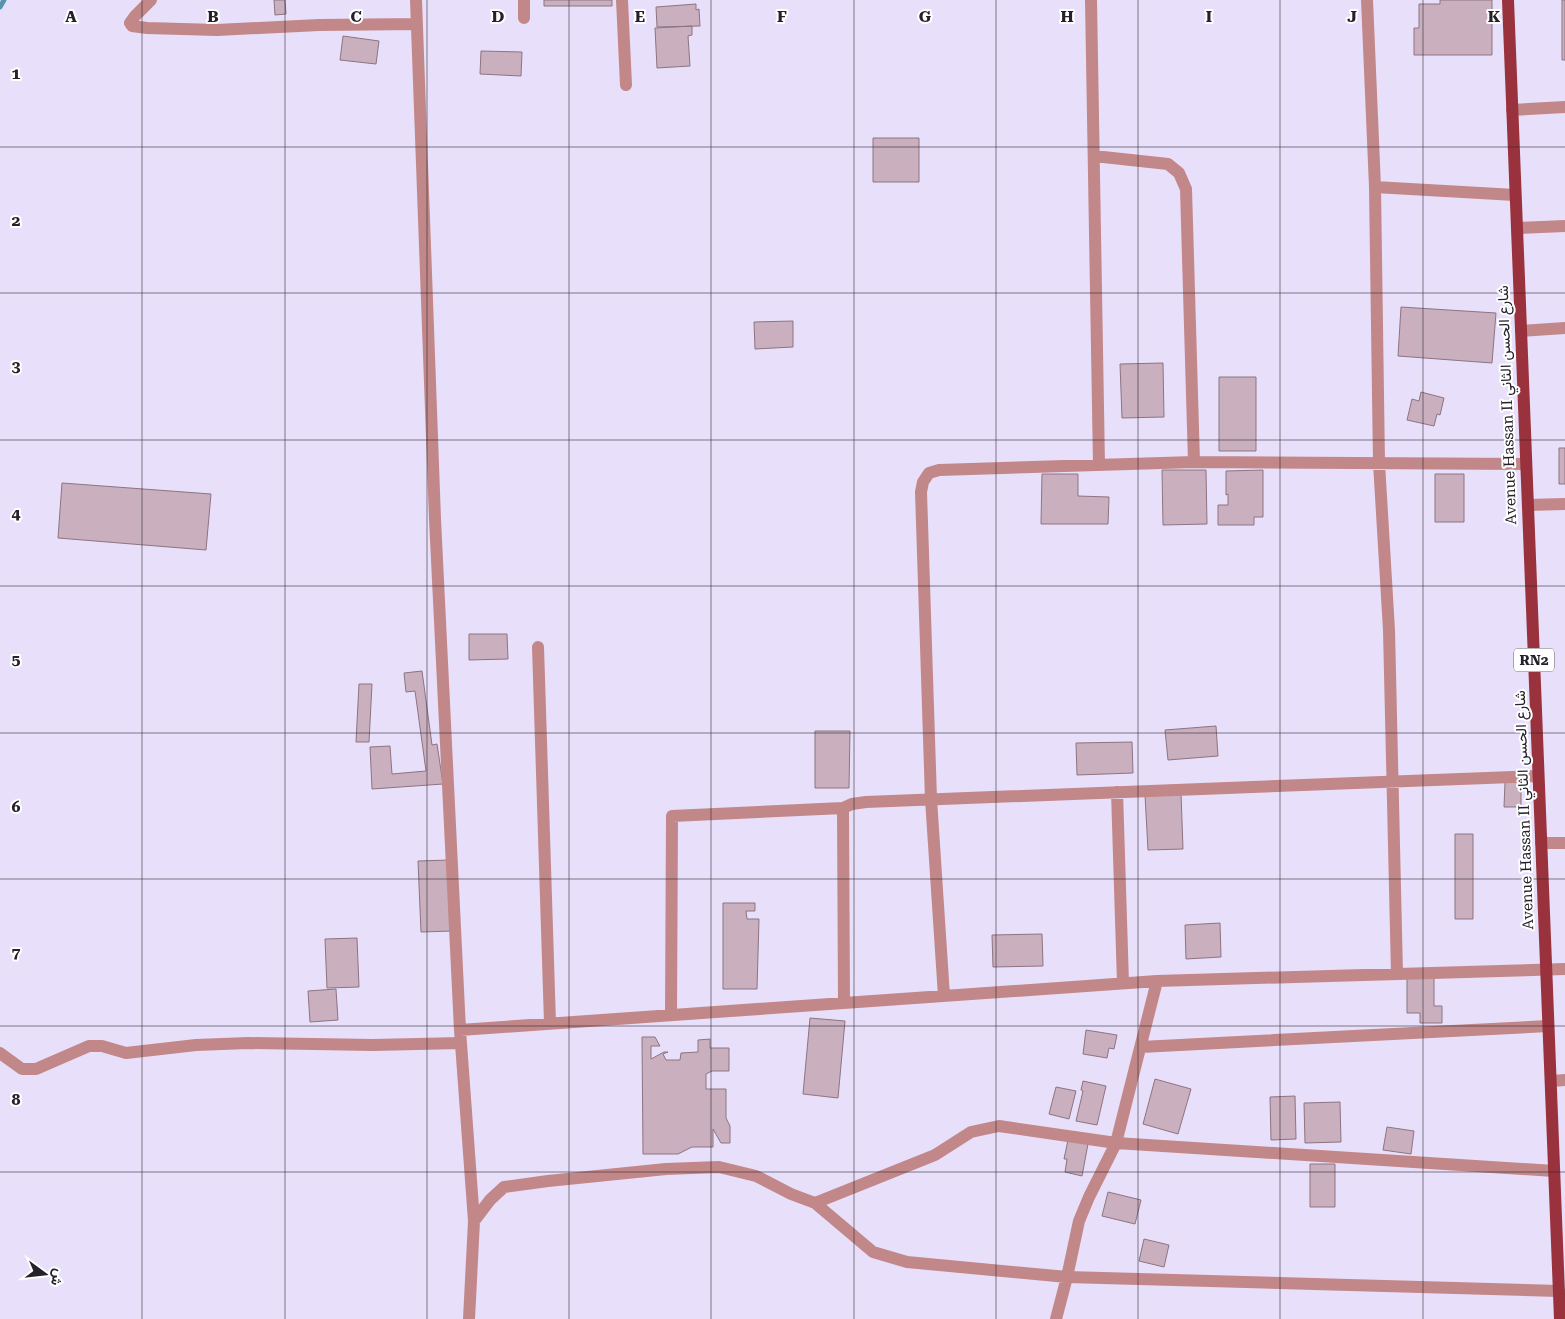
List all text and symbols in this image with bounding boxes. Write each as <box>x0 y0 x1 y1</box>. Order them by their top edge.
text: A <box>65 7 77 26</box>
text: B <box>207 7 219 26</box>
text: C <box>350 7 362 26</box>
text: D <box>492 7 505 26</box>
text: E <box>635 7 645 26</box>
text: F <box>777 7 787 26</box>
text: G <box>919 7 932 26</box>
text: H <box>1060 7 1074 26</box>
text: I <box>1206 7 1212 26</box>
text: J <box>1347 7 1357 26</box>
text: K <box>1488 7 1501 26</box>
text: 1 <box>12 64 21 83</box>
text: 2 <box>12 211 21 230</box>
street label: Avenue Hassan II شارع الحسن الثاني <box>1494 285 1524 525</box>
text: 3 <box>12 357 21 376</box>
text: 4 <box>12 504 21 523</box>
road number: RN2 <box>1514 648 1554 672</box>
text: 5 <box>12 650 21 669</box>
street label: Avenue Hassan II شارع الحسن الثاني <box>1511 690 1541 930</box>
text: 6 <box>12 797 21 816</box>
text: 7 <box>12 943 21 962</box>
text: 8 <box>12 1090 21 1109</box>
north arrow <box>20 1249 70 1299</box>
text: ش <box>47 1267 67 1288</box>

